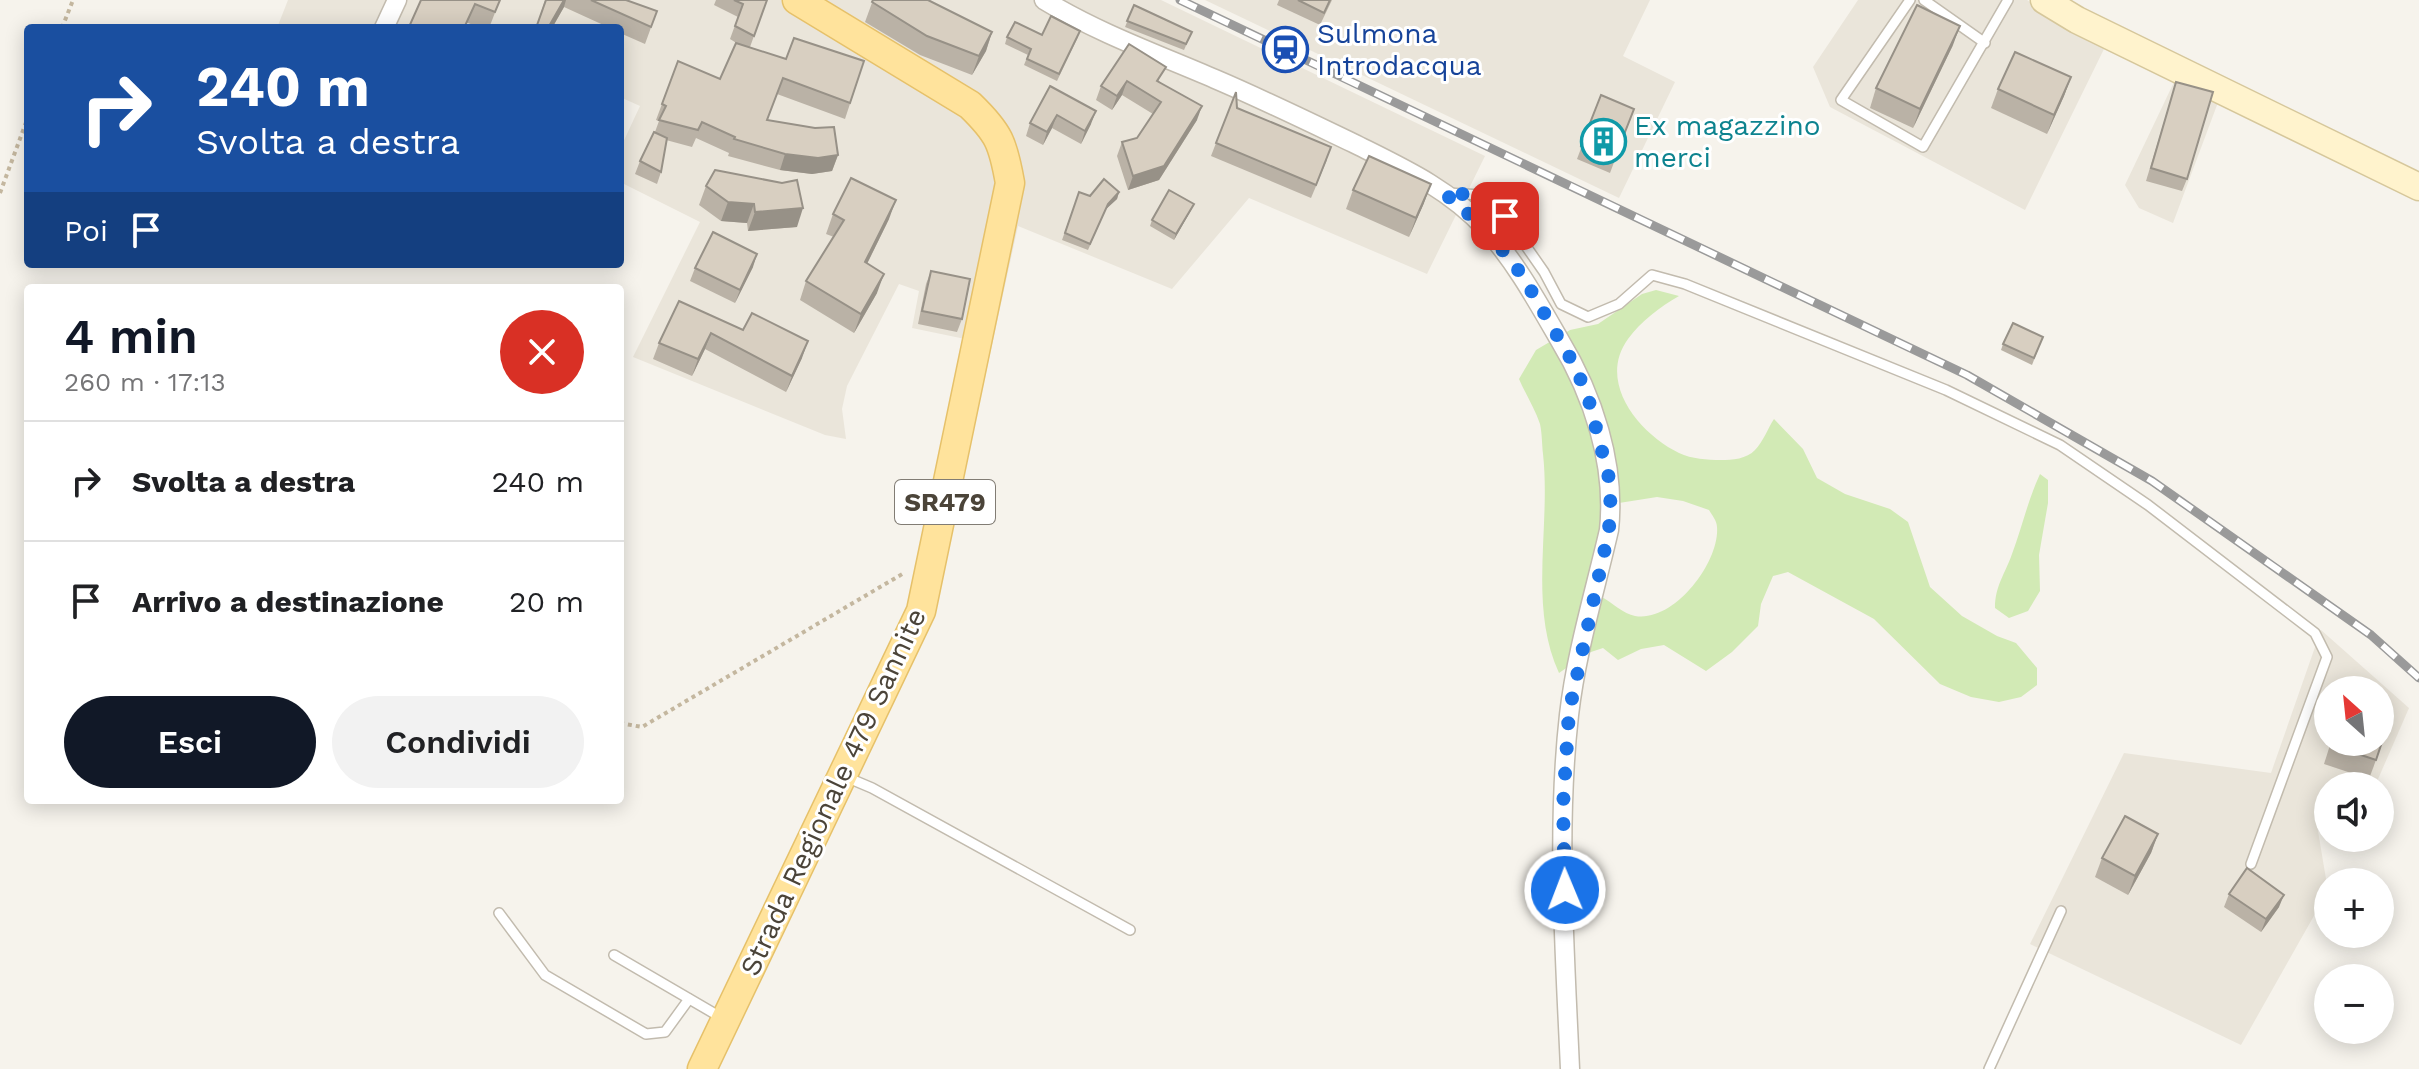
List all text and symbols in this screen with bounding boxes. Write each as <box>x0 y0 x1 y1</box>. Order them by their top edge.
place label: Sulmona Introdacqua <box>1317 17 1482 82</box>
station icon: Sulmona Introdacqua <box>1262 25 1310 73</box>
text: 240 m <box>196 54 370 120</box>
icon: right <box>64 56 168 160</box>
place label: Ex magazzino merci <box>1634 109 1821 174</box>
building icon: Ex magazzino merci <box>1579 117 1627 165</box>
text: Svolta a destra <box>196 121 460 163</box>
pin <box>1471 182 1539 250</box>
icon: arrive <box>1483 194 1527 238</box>
icon: arrive <box>124 208 168 252</box>
text: Poi <box>64 213 108 248</box>
text: 4 min <box>64 308 198 365</box>
button: close <box>500 310 584 394</box>
text: 260 m · 17:13 <box>64 367 226 397</box>
icon: right <box>64 459 108 503</box>
text: Svolta a destra <box>132 464 355 499</box>
text: 240 m <box>492 464 584 499</box>
road number: SR479 <box>895 480 995 524</box>
icon: arrive <box>64 579 108 623</box>
text: Arrivo a destinazione <box>132 584 444 619</box>
text: 20 m <box>509 584 584 619</box>
street label: Strada Regionale 479 Sannite <box>733 603 933 981</box>
north arrow <box>2314 676 2394 756</box>
map controls <box>2314 676 2394 1044</box>
button: Esci <box>64 696 316 788</box>
button: Condividi <box>332 696 584 788</box>
button: sound <box>2314 772 2394 852</box>
position arrow <box>1523 848 1607 932</box>
button: + <box>2314 868 2394 948</box>
button: − <box>2314 964 2394 1044</box>

